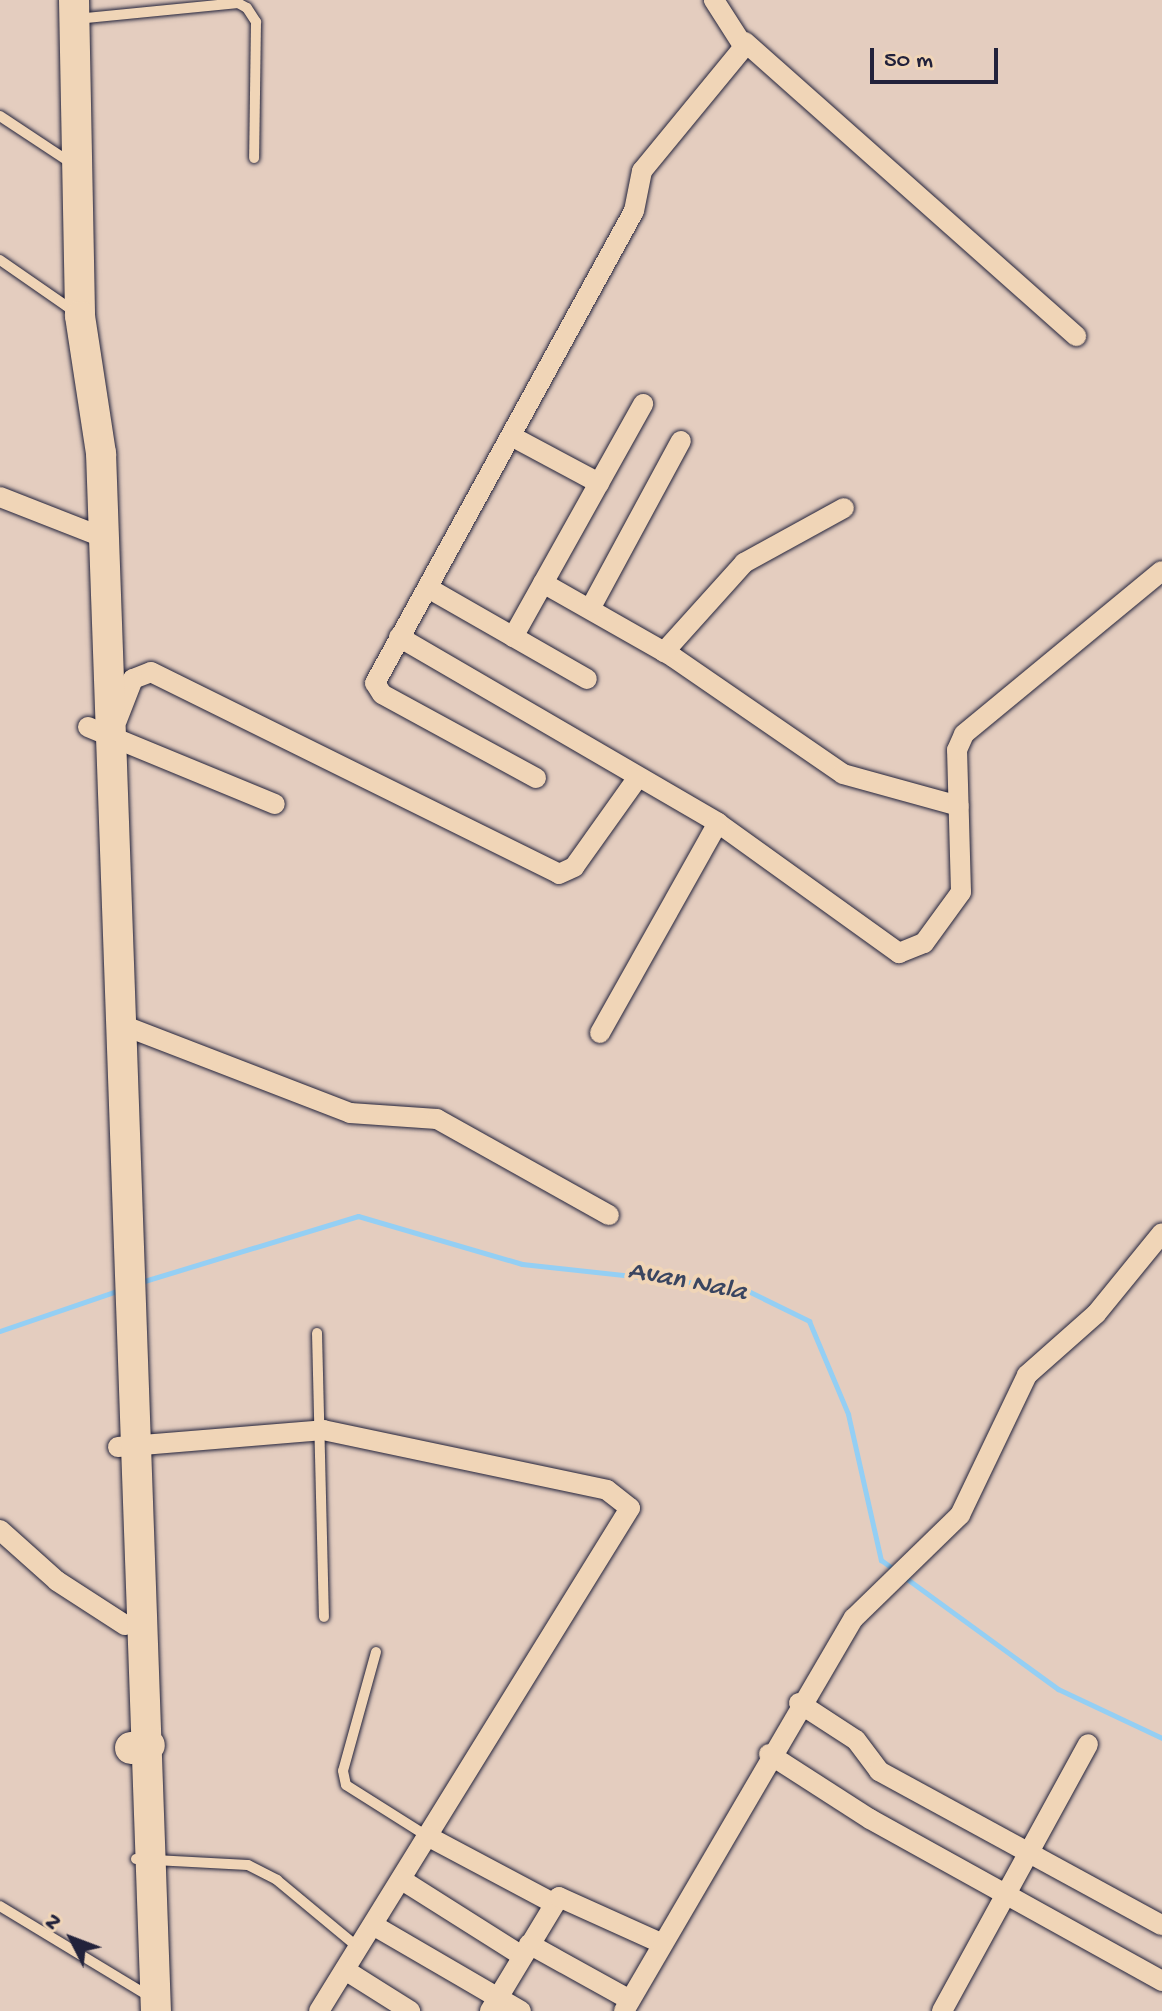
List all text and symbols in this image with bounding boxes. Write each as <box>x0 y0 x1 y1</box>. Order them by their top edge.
scale bar <box>874 32 1002 82</box>
text: 50 m <box>884 47 933 76</box>
water label: Avan Nala <box>625 1255 749 1311</box>
north arrow <box>32 1899 112 1979</box>
text: N <box>40 1909 69 1937</box>

